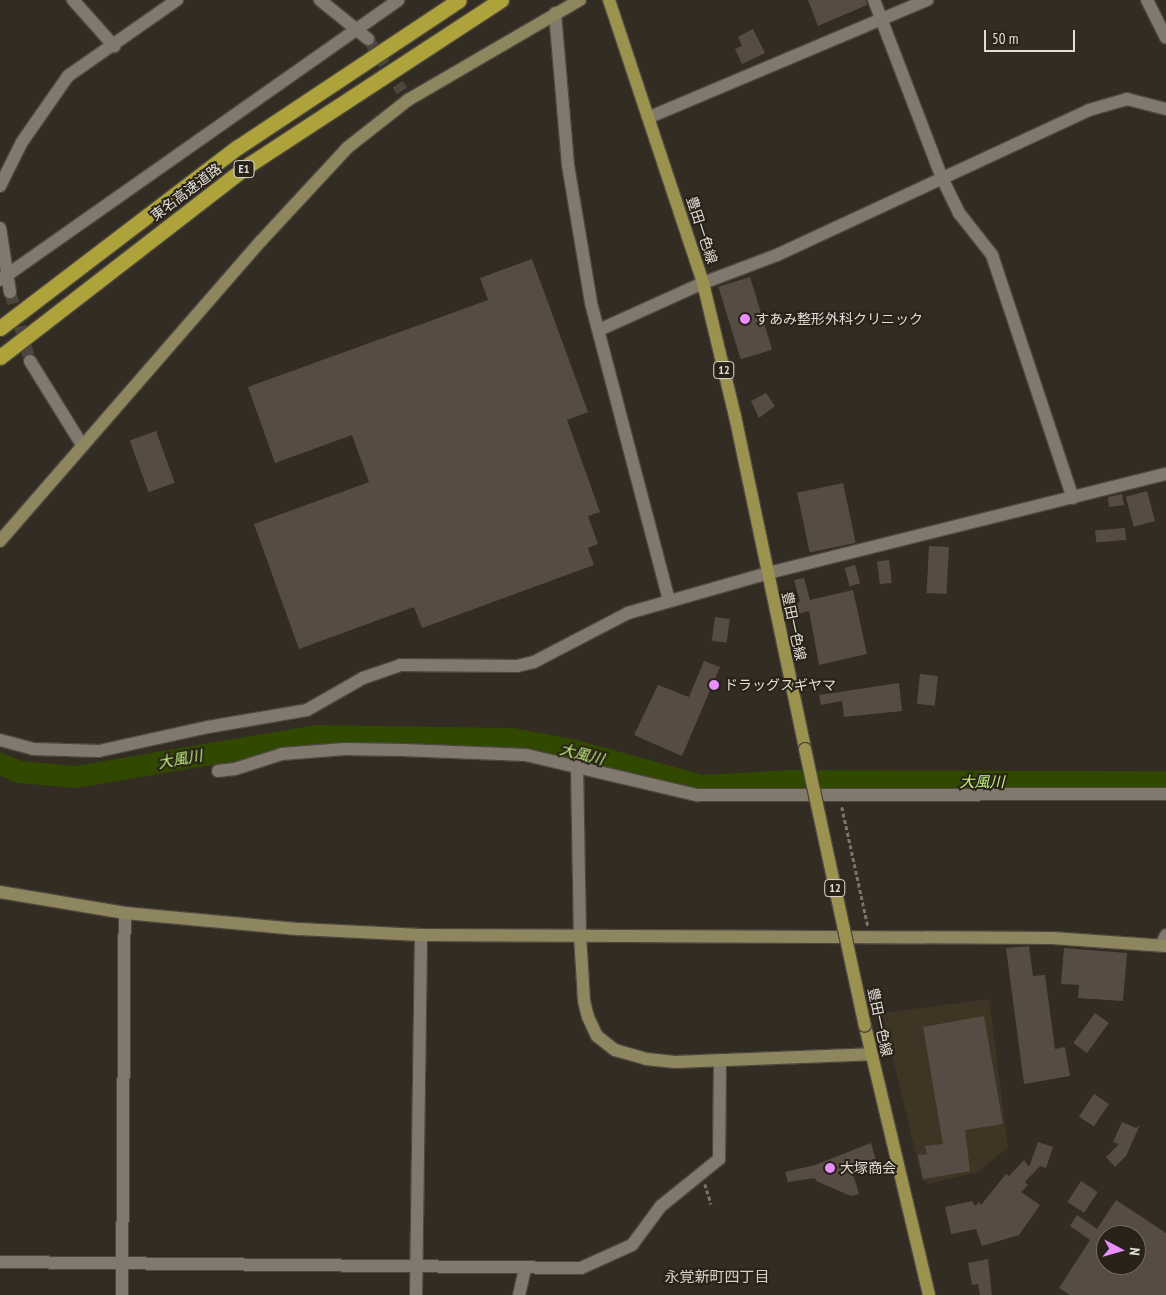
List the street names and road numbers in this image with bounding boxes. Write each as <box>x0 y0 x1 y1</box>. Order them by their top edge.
street label: 東名高速道路 <box>147 160 225 224</box>
road number: E1 <box>233 160 255 178</box>
street label: 豊田一色線 <box>683 194 721 266</box>
road number: 12 <box>713 360 735 380</box>
street label: 豊田一色線 <box>779 590 809 662</box>
road number: 12 <box>824 878 846 898</box>
street label: 豊田一色線 <box>865 986 895 1058</box>

